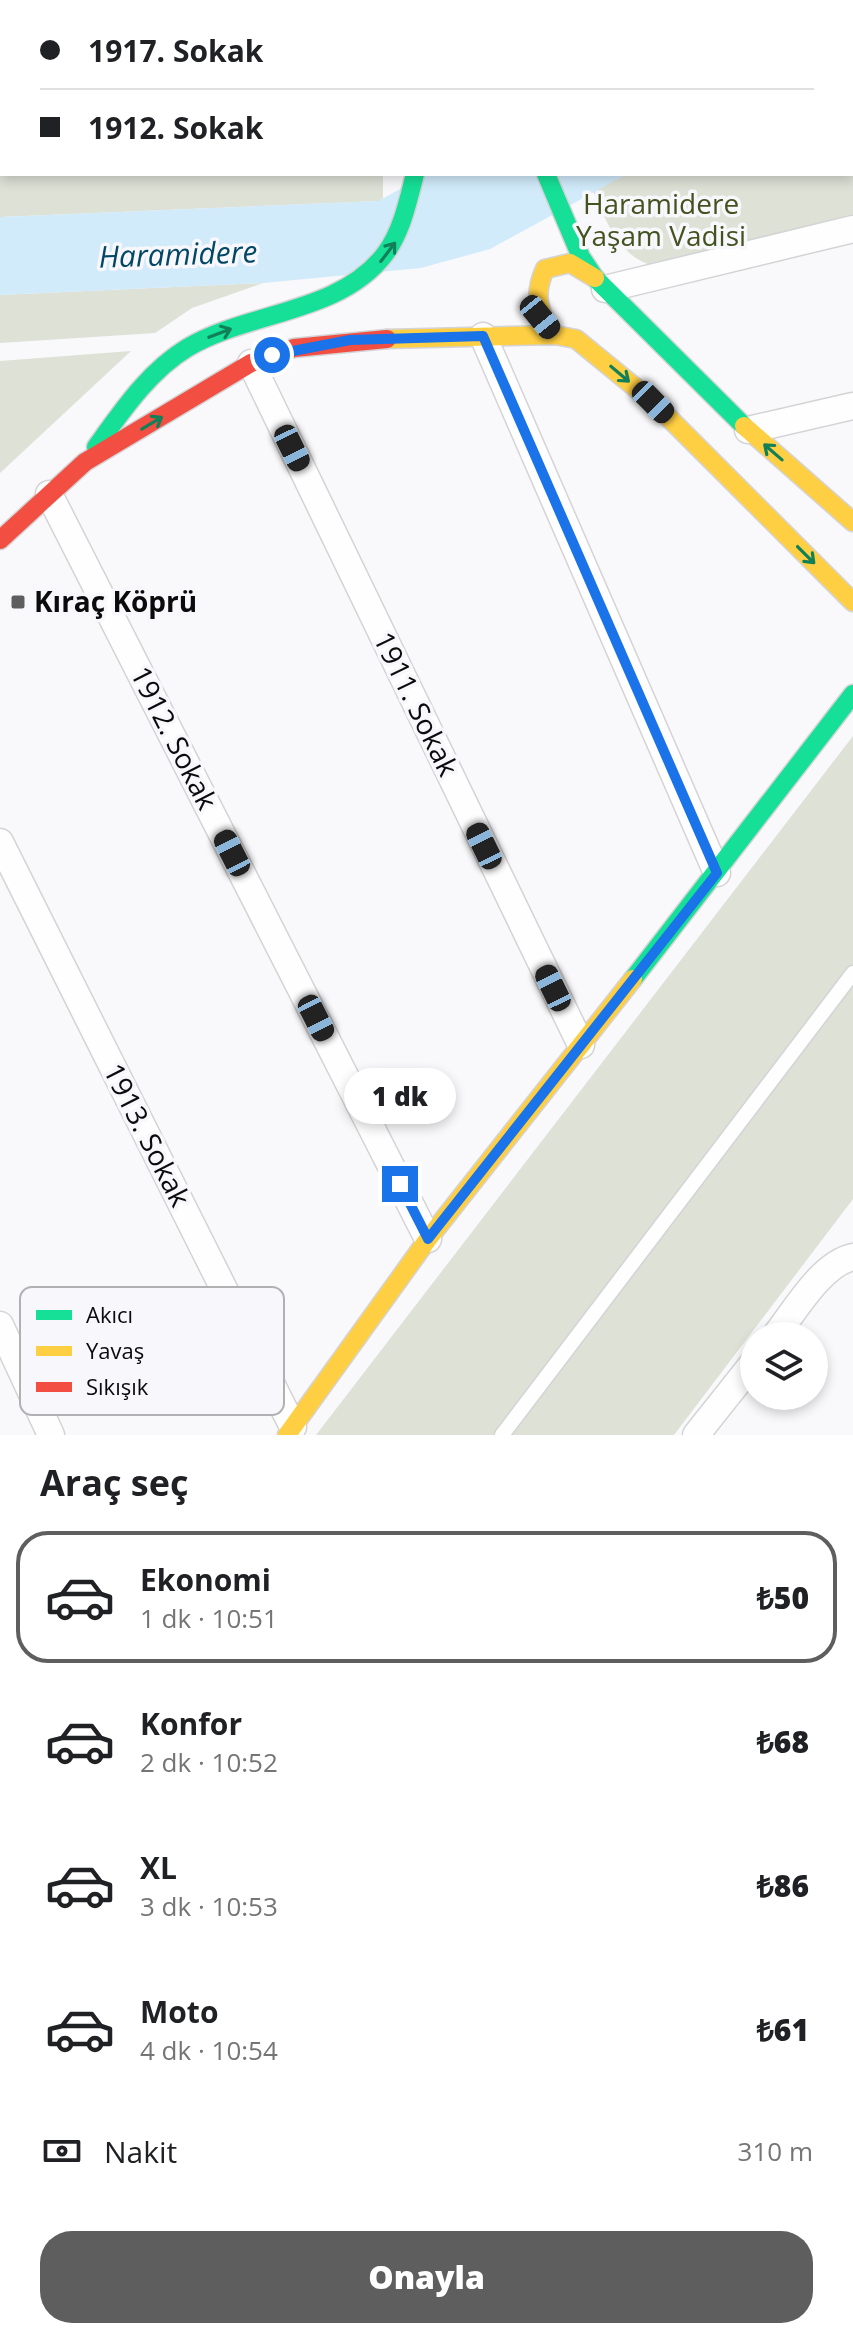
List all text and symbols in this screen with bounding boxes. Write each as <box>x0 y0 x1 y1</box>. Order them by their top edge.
text: 1917. Sokak <box>88 30 263 71</box>
text: 1912. Sokak <box>88 107 263 148</box>
park label: Haramidere Yaşam Vadisi <box>576 184 746 254</box>
water label: Haramidere <box>98 230 258 277</box>
one-way arrow <box>380 241 397 263</box>
car <box>516 291 564 343</box>
one-way arrow <box>207 325 232 339</box>
route start <box>254 337 290 373</box>
one-way arrow <box>609 365 630 383</box>
car <box>628 377 678 427</box>
one-way arrow <box>140 414 163 430</box>
car <box>271 421 313 475</box>
one-way arrow <box>763 444 784 462</box>
one-way arrow <box>796 545 815 564</box>
place label: Kıraç Köprü <box>34 582 197 620</box>
marker: Kıraç Köprü <box>9 593 27 611</box>
street label: 1911. Sokak <box>366 625 468 782</box>
street label: 1912. Sokak <box>123 659 227 816</box>
car <box>463 819 505 873</box>
car <box>210 826 254 880</box>
car <box>532 961 574 1015</box>
car <box>294 991 338 1045</box>
street label: 1913. Sokak <box>96 1056 200 1213</box>
callout: 1 dk <box>344 1068 456 1124</box>
text: 1 dk <box>372 1078 428 1114</box>
route end <box>382 1166 418 1202</box>
legend <box>20 1287 284 1415</box>
text: Akıcı <box>86 1299 133 1329</box>
map controls <box>740 1322 828 1410</box>
button: layers <box>740 1322 828 1410</box>
text: Yavaş <box>86 1335 144 1365</box>
text: Sıkışık <box>86 1371 149 1401</box>
text: Araç seç <box>40 1458 188 1507</box>
text: Ekonomi <box>140 1559 271 1600</box>
icon: car <box>44 1561 116 1633</box>
text: ₺50 <box>757 1577 809 1618</box>
text: 1 dk · 10:51 <box>140 1600 278 1636</box>
text: Konfor <box>140 1703 242 1744</box>
icon: car <box>44 1705 116 1777</box>
text: ₺68 <box>757 1721 809 1762</box>
text: 2 dk · 10:52 <box>140 1744 278 1780</box>
text: XL <box>140 1847 177 1888</box>
icon: car <box>44 1849 116 1921</box>
text: ₺86 <box>757 1865 809 1906</box>
text: 3 dk · 10:53 <box>140 1888 278 1924</box>
text: Moto <box>140 1991 218 2032</box>
icon: car <box>44 1993 116 2065</box>
text: ₺61 <box>757 2009 809 2050</box>
text: 4 dk · 10:54 <box>140 2032 278 2068</box>
icon: cash <box>40 2129 84 2173</box>
text: Nakit <box>104 2131 177 2172</box>
text: 310 m <box>738 2133 813 2169</box>
button: Onayla <box>40 2231 813 2323</box>

